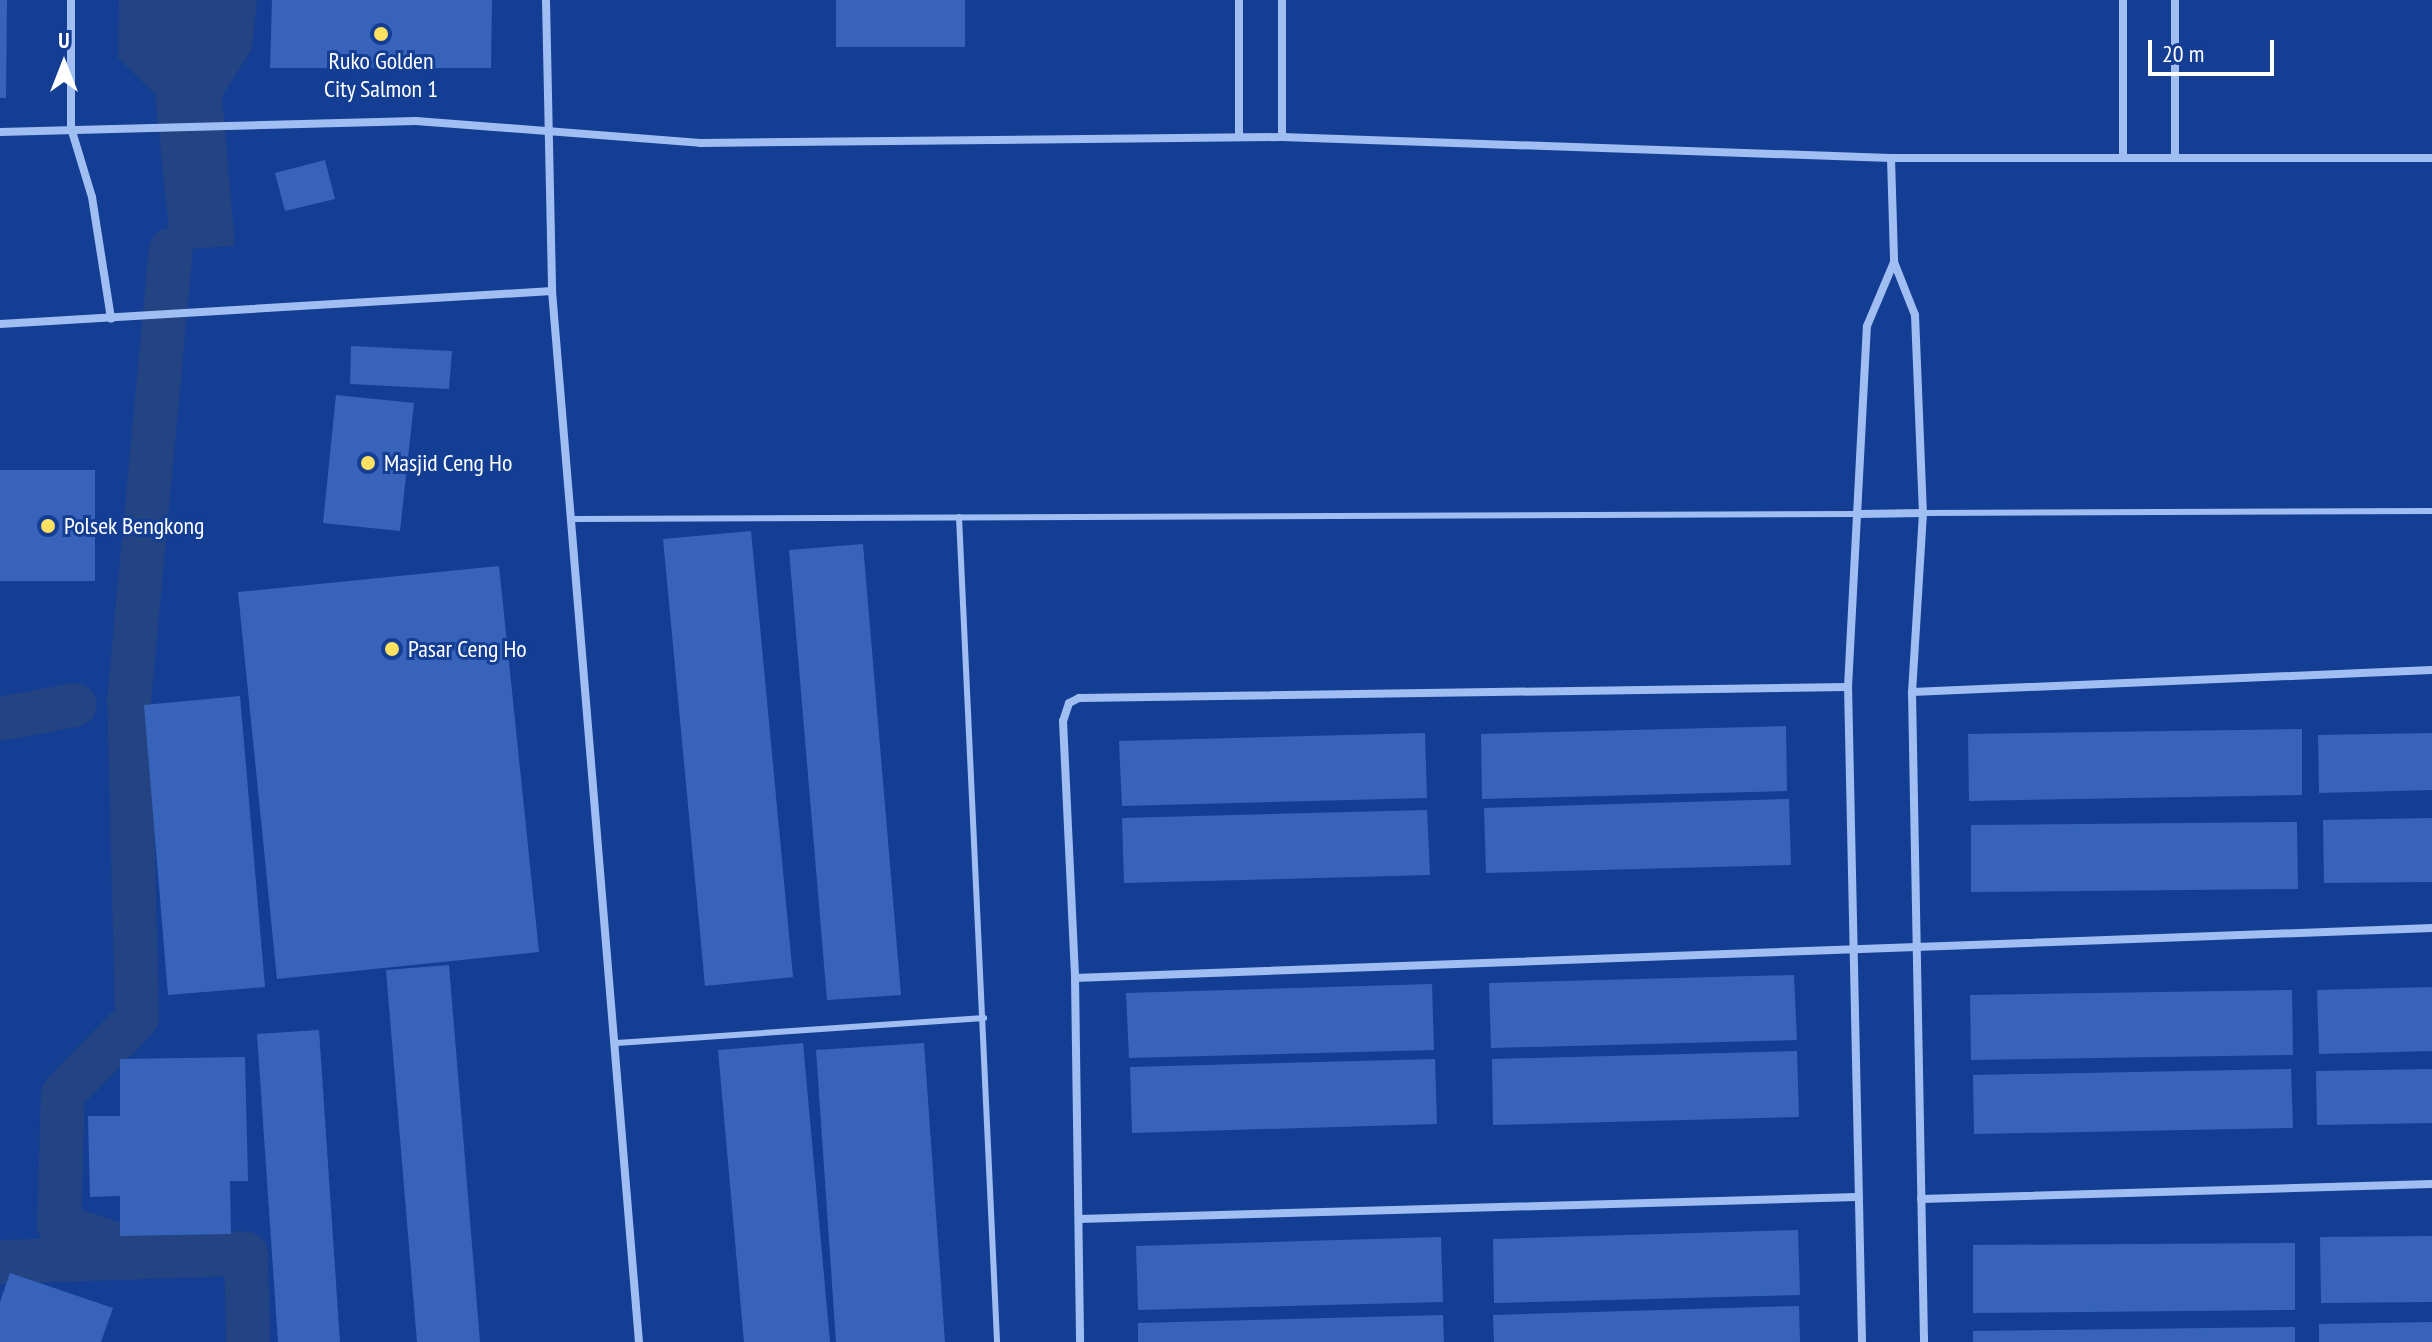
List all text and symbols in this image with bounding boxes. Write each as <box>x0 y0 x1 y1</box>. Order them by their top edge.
north arrow <box>24 24 104 104</box>
scale bar <box>2152 24 2278 74</box>
marker: Ruko Golden City Salmon 1 <box>372 25 390 43</box>
text: U <box>58 26 70 54</box>
text: 20 m <box>2162 38 2204 69</box>
place label: Ruko Golden City Salmon 1 <box>324 47 438 103</box>
place label: Masjid Ceng Ho <box>384 449 512 477</box>
marker: Masjid Ceng Ho <box>359 454 377 472</box>
place label: Polsek Bengkong <box>64 512 205 540</box>
marker: Polsek Bengkong <box>39 517 57 535</box>
place label: Pasar Ceng Ho <box>408 635 527 663</box>
marker: Pasar Ceng Ho <box>383 640 401 658</box>

